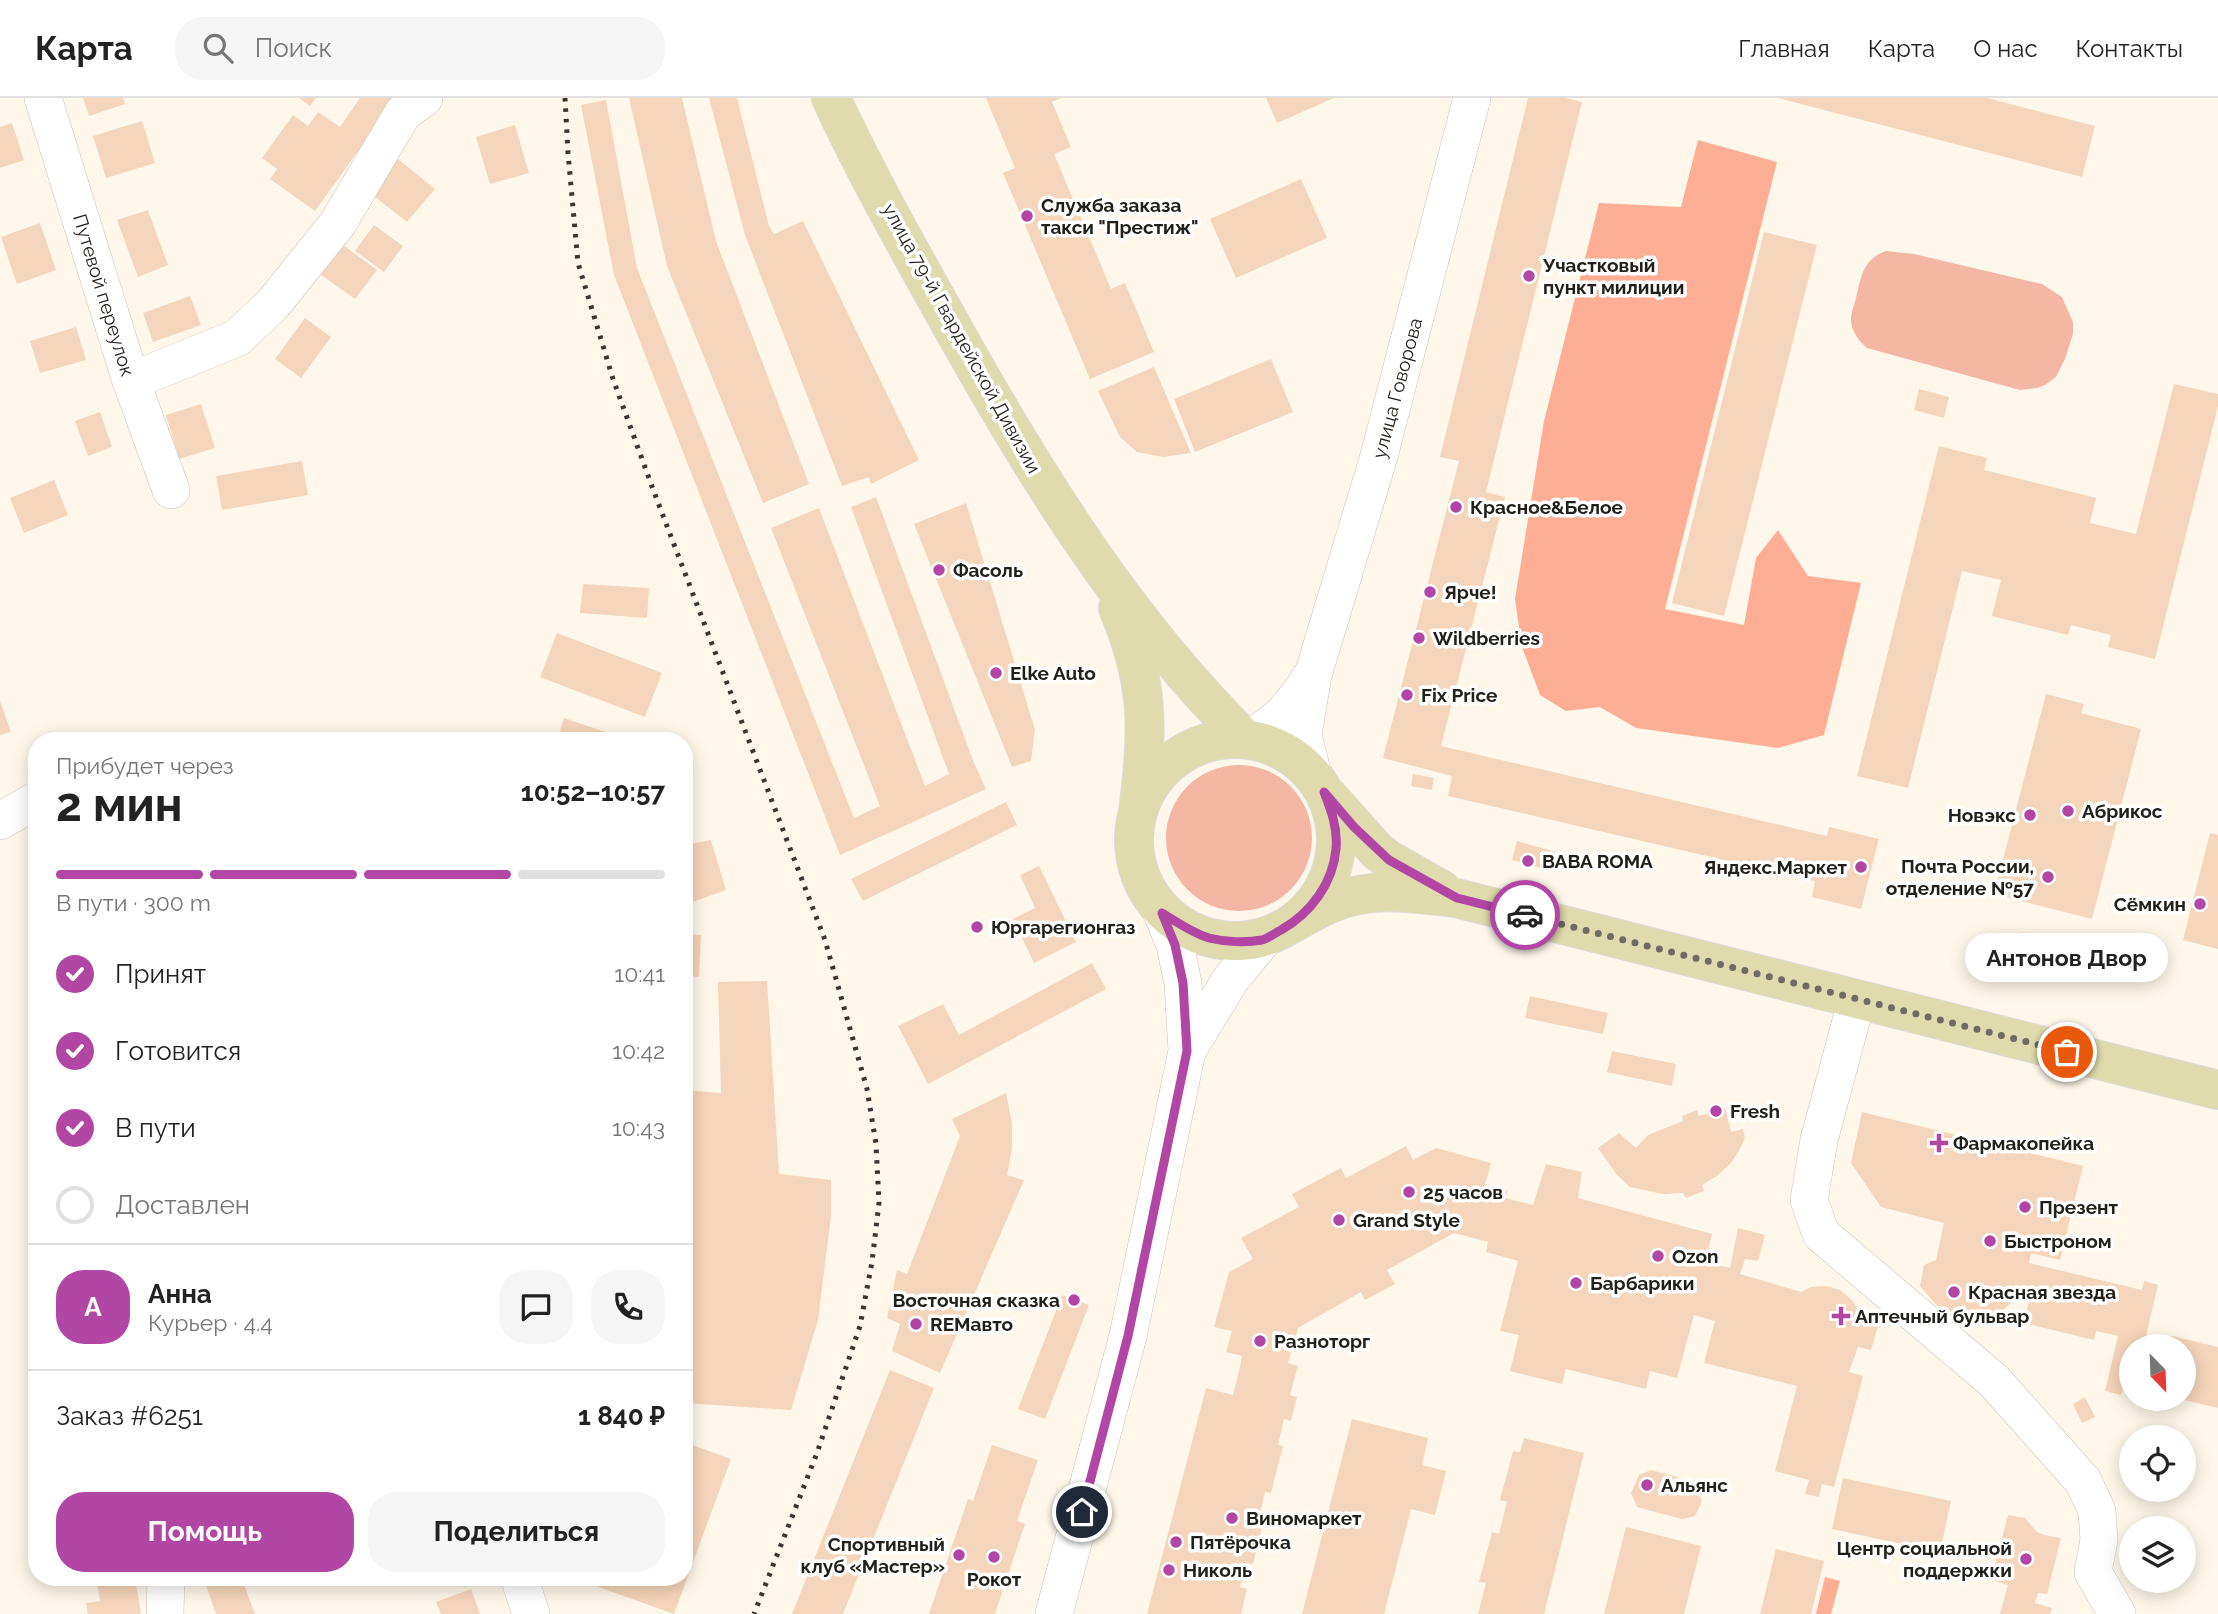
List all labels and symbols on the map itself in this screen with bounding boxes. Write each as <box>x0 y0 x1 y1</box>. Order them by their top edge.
place label: Служба заказа такси "Престиж" <box>1041 194 1199 238</box>
street label: улица 79-й Гвардейской Дивизии <box>878 199 1046 477</box>
marker: Служба заказа такси "Престиж" <box>1019 208 1035 224</box>
street label: Путевой переулок <box>69 211 139 379</box>
place label: Участковый пункт милиции <box>1542 254 1684 298</box>
marker: Участковый пункт милиции <box>1521 268 1537 284</box>
street label: улица Говорова <box>1368 315 1426 461</box>
place label: Красное&Белое <box>1470 496 1623 518</box>
marker: Красное&Белое <box>1448 499 1464 515</box>
place label: Фасоль <box>953 559 1023 581</box>
marker: Фасоль <box>931 562 947 578</box>
place label: Ярче! <box>1444 581 1497 603</box>
marker: Ярче! <box>1422 584 1438 600</box>
place label: Wildberries <box>1433 627 1540 649</box>
marker: Wildberries <box>1411 630 1427 646</box>
place label: Elke Auto <box>1010 662 1096 684</box>
marker: Elke Auto <box>988 665 1004 681</box>
place label: Fix Price <box>1421 684 1497 706</box>
marker: Fix Price <box>1399 687 1415 703</box>
place label: Абрикос <box>2082 800 2163 822</box>
marker: Абрикос <box>2060 803 2076 819</box>
place label: Новэкс <box>1948 804 2016 826</box>
marker: Новэкс <box>2022 807 2038 823</box>
place label: BABA ROMA <box>1542 850 1653 872</box>
marker: BABA ROMA <box>1520 853 1536 869</box>
place label: Почта России, отделение №57 <box>1886 855 2034 899</box>
place label: Яндекс.Маркет <box>1704 856 1848 878</box>
marker: Яндекс.Маркет <box>1853 859 1869 875</box>
marker: Почта России, отделение №57 <box>2040 869 2056 885</box>
courier <box>1490 880 1560 950</box>
place label: Сёмкин <box>2114 893 2186 915</box>
marker: Сёмкин <box>2192 896 2208 912</box>
place label: Юргарегионгаз <box>991 916 1136 938</box>
marker: Юргарегионгаз <box>969 919 985 935</box>
callout: Антонов Двор <box>1966 933 2168 982</box>
pin <box>2037 1022 2097 1082</box>
place label: Fresh <box>1730 1100 1780 1122</box>
marker: Fresh <box>1708 1103 1724 1119</box>
place label: Фармакопейка <box>1953 1132 2094 1154</box>
marker: Фармакопейка <box>1931 1135 1947 1151</box>
place label: 25 часов <box>1423 1181 1503 1203</box>
marker: 25 часов <box>1401 1184 1417 1200</box>
place label: Презент <box>2039 1196 2119 1218</box>
marker: Презент <box>2017 1199 2033 1215</box>
place label: Grand Style <box>1353 1209 1460 1231</box>
marker: Grand Style <box>1331 1212 1347 1228</box>
place label: Быстроном <box>2004 1230 2112 1252</box>
marker: Быстроном <box>1982 1233 1998 1249</box>
place label: Ozon <box>1672 1245 1719 1267</box>
marker: Ozon <box>1650 1248 1666 1264</box>
place label: Барбарики <box>1590 1272 1695 1294</box>
marker: Барбарики <box>1568 1275 1584 1291</box>
place label: Красная звезда <box>1968 1281 2116 1303</box>
marker: Красная звезда <box>1946 1284 1962 1300</box>
place label: Восточная сказка <box>892 1289 1060 1311</box>
marker: Восточная сказка <box>1066 1292 1082 1308</box>
place label: Аптечный бульвар <box>1855 1305 2029 1327</box>
marker: Аптечный бульвар <box>1833 1308 1849 1324</box>
place label: REMавто <box>930 1313 1013 1335</box>
marker: REMавто <box>908 1316 924 1332</box>
place label: Разноторг <box>1274 1330 1370 1352</box>
marker: Разноторг <box>1252 1333 1268 1349</box>
north arrow <box>2119 1334 2196 1410</box>
place label: Альянс <box>1661 1474 1728 1496</box>
marker: Альянс <box>1639 1477 1655 1493</box>
pin <box>1052 1482 1112 1542</box>
place label: Виномаркет <box>1246 1507 1362 1529</box>
marker: Виномаркет <box>1224 1510 1240 1526</box>
place label: Пятёрочка <box>1190 1531 1291 1553</box>
place label: Спортивный клуб «Мастер» <box>801 1533 945 1577</box>
marker: Пятёрочка <box>1168 1534 1184 1550</box>
place label: Центр социальной поддержки <box>1836 1537 2012 1581</box>
marker: Спортивный клуб «Мастер» <box>951 1547 967 1563</box>
marker: Рокот <box>986 1549 1002 1565</box>
marker: Центр социальной поддержки <box>2018 1551 2034 1567</box>
place label: Николь <box>1183 1559 1252 1581</box>
marker: Николь <box>1161 1562 1177 1578</box>
place label: Рокот <box>967 1568 1022 1590</box>

